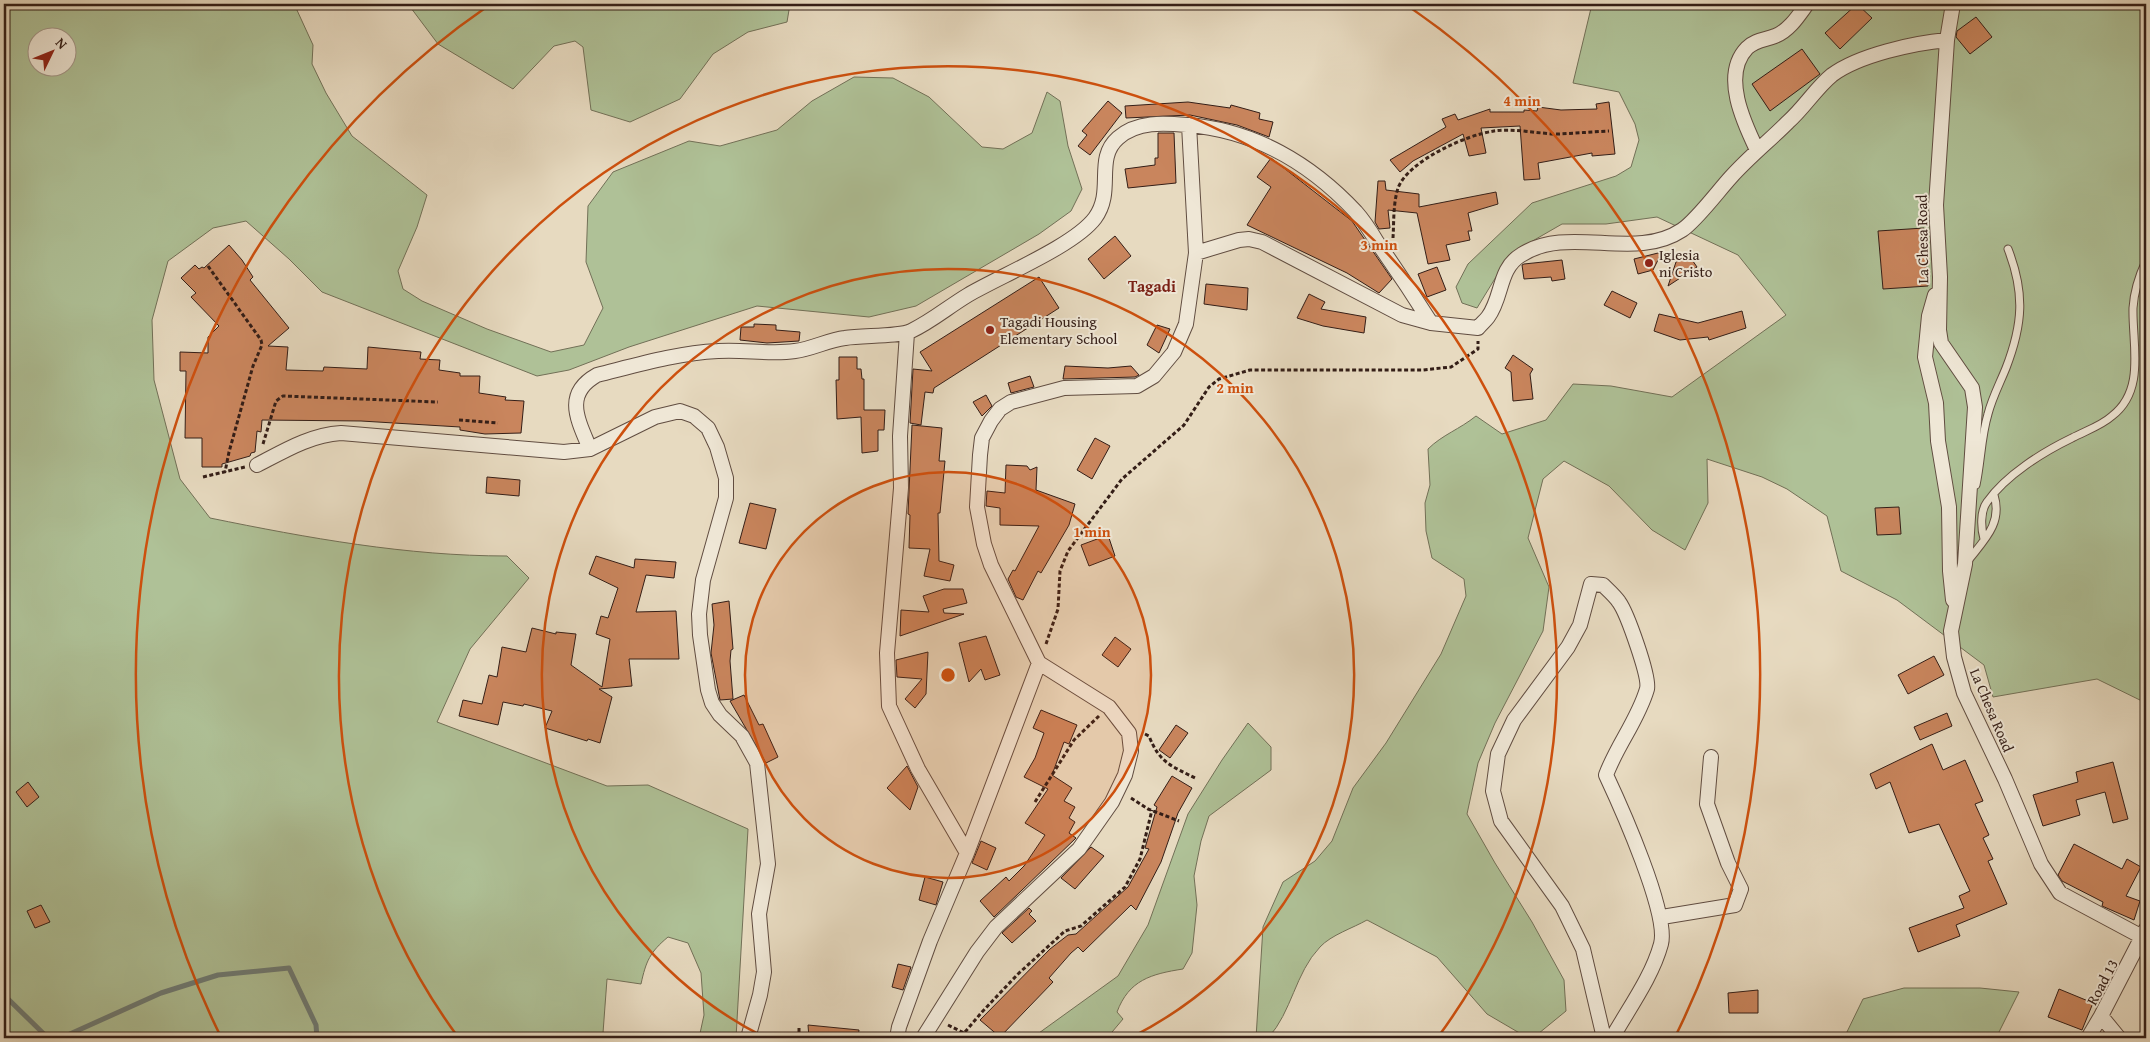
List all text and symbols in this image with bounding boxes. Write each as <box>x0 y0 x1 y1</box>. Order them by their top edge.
north arrow <box>28 28 78 78</box>
text: N <box>51 33 72 54</box>
text: 4 min <box>1503 90 1541 111</box>
street label: La Chesa Road <box>1911 194 1933 284</box>
text: 3 min <box>1360 234 1398 255</box>
place label: Iglesia ni Cristo <box>1659 244 1713 282</box>
marker: Iglesia ni Cristo <box>1643 257 1655 269</box>
district label: Tagadi <box>1128 274 1176 298</box>
place label: Tagadi Housing Elementary School <box>1000 311 1118 349</box>
marker: Tagadi Housing Elementary School <box>984 324 996 336</box>
text: 2 min <box>1216 377 1254 398</box>
text: 1 min <box>1073 521 1111 542</box>
street label: La Chesa Road <box>1965 665 2019 755</box>
centre of rings <box>939 666 957 684</box>
street label: Road 13 <box>2081 955 2123 1009</box>

